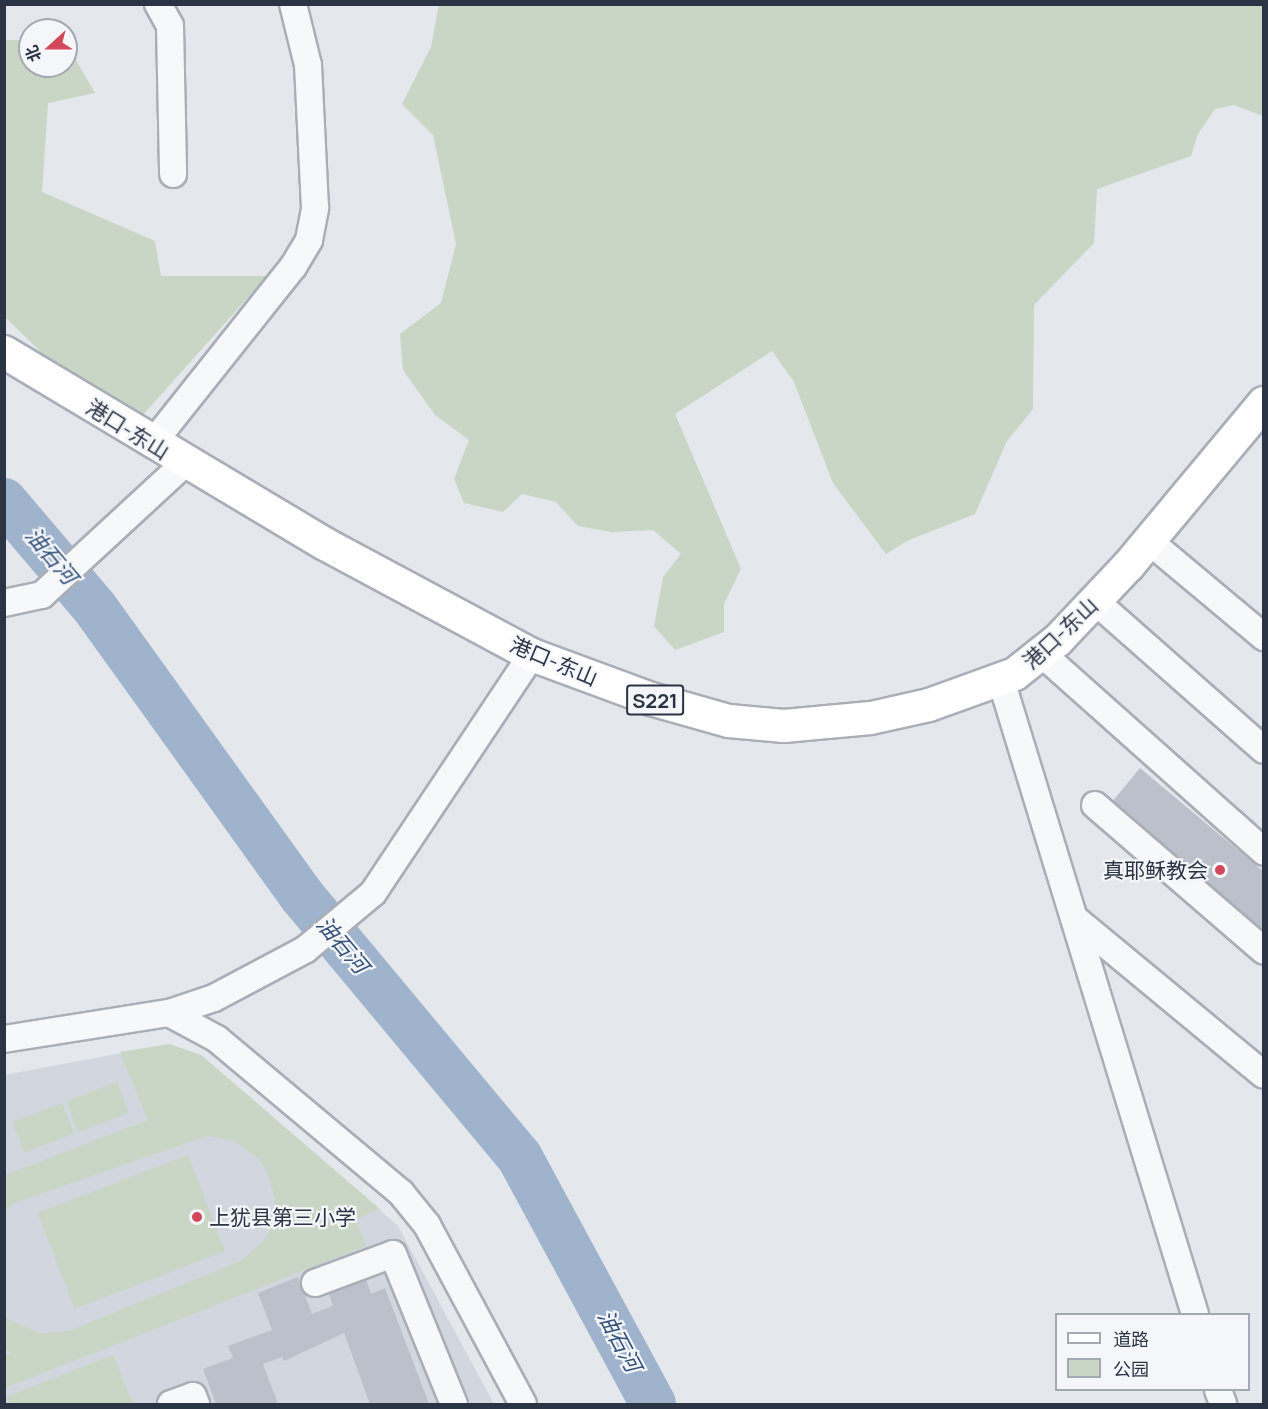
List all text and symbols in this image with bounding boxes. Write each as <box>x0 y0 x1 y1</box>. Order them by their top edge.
north arrow <box>18 18 78 78</box>
text: 北 <box>20 42 46 65</box>
street label: 港口-东山 <box>82 394 174 464</box>
water label: 油石河 <box>20 522 82 590</box>
street label: 港口-东山 <box>1017 592 1103 674</box>
street label: 港口-东山 <box>506 631 602 691</box>
road number: S221 <box>625 683 685 717</box>
place label: 真耶稣教会 <box>1103 857 1208 883</box>
marker: 真耶稣教会 <box>1213 863 1227 877</box>
water label: 油石河 <box>311 911 373 979</box>
place label: 上犹县第三小学 <box>209 1204 356 1230</box>
marker: 上犹县第三小学 <box>190 1210 204 1224</box>
water label: 油石河 <box>592 1306 646 1376</box>
legend <box>1055 1313 1250 1391</box>
text: 道路 <box>1113 1327 1149 1351</box>
text: 公园 <box>1113 1357 1149 1381</box>

